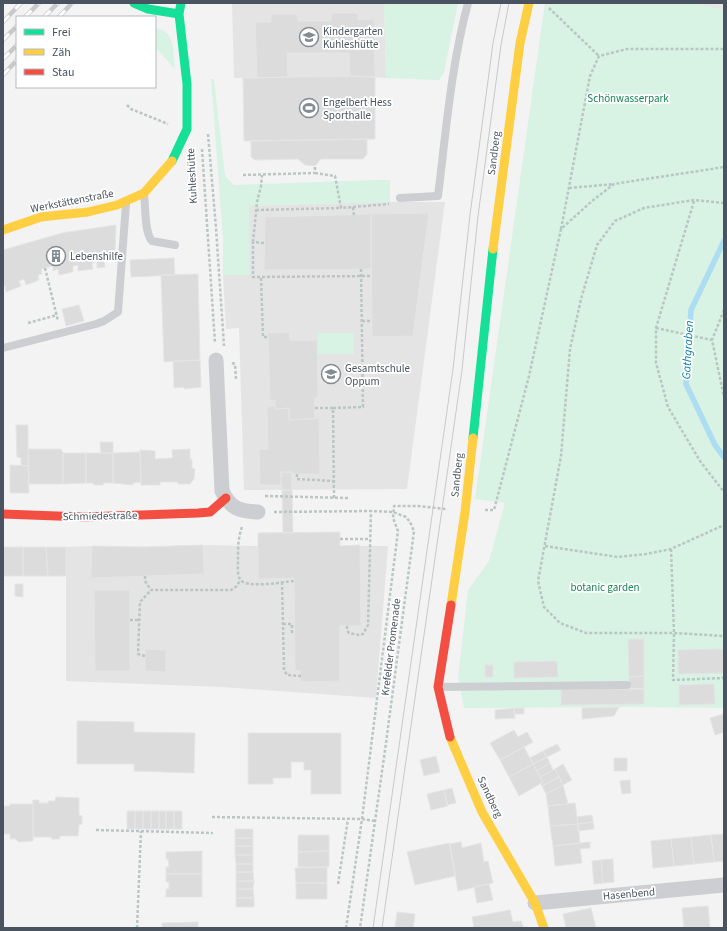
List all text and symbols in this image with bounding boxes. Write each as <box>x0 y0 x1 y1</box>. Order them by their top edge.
legend <box>16 16 156 88</box>
text: Frei <box>52 24 71 41</box>
place label: Kindergarten Kuhleshütte <box>323 24 383 52</box>
school or university icon: Kindergarten Kuhleshütte <box>298 26 320 48</box>
text: Zäh <box>52 44 71 61</box>
text: Stau <box>52 64 75 81</box>
park label: Schönwasserpark <box>587 91 669 106</box>
place label: Engelbert Hess Sporthalle <box>323 95 392 123</box>
sports icon: Engelbert Hess Sporthalle <box>298 97 320 119</box>
street label: Sandberg <box>484 130 504 176</box>
street label: Kuhleshütte <box>183 147 201 204</box>
street label: Werkstättenstraße <box>29 186 115 216</box>
building icon: Lebenshilfe <box>45 245 67 267</box>
place label: Lebenshilfe <box>70 249 123 264</box>
water label: Gathgraben <box>678 320 698 380</box>
place label: Gesamtschule Oppum <box>345 361 411 389</box>
school or university icon: Gesamtschule Oppum <box>320 363 342 385</box>
street label: Sandberg <box>447 452 467 498</box>
street label: Schmiedestraße <box>63 508 138 524</box>
park label: botanic garden <box>570 580 640 595</box>
street label: Krefelder Promenade <box>378 597 404 697</box>
street label: Sandberg <box>474 774 507 821</box>
street label: Hasenbend <box>602 884 656 904</box>

